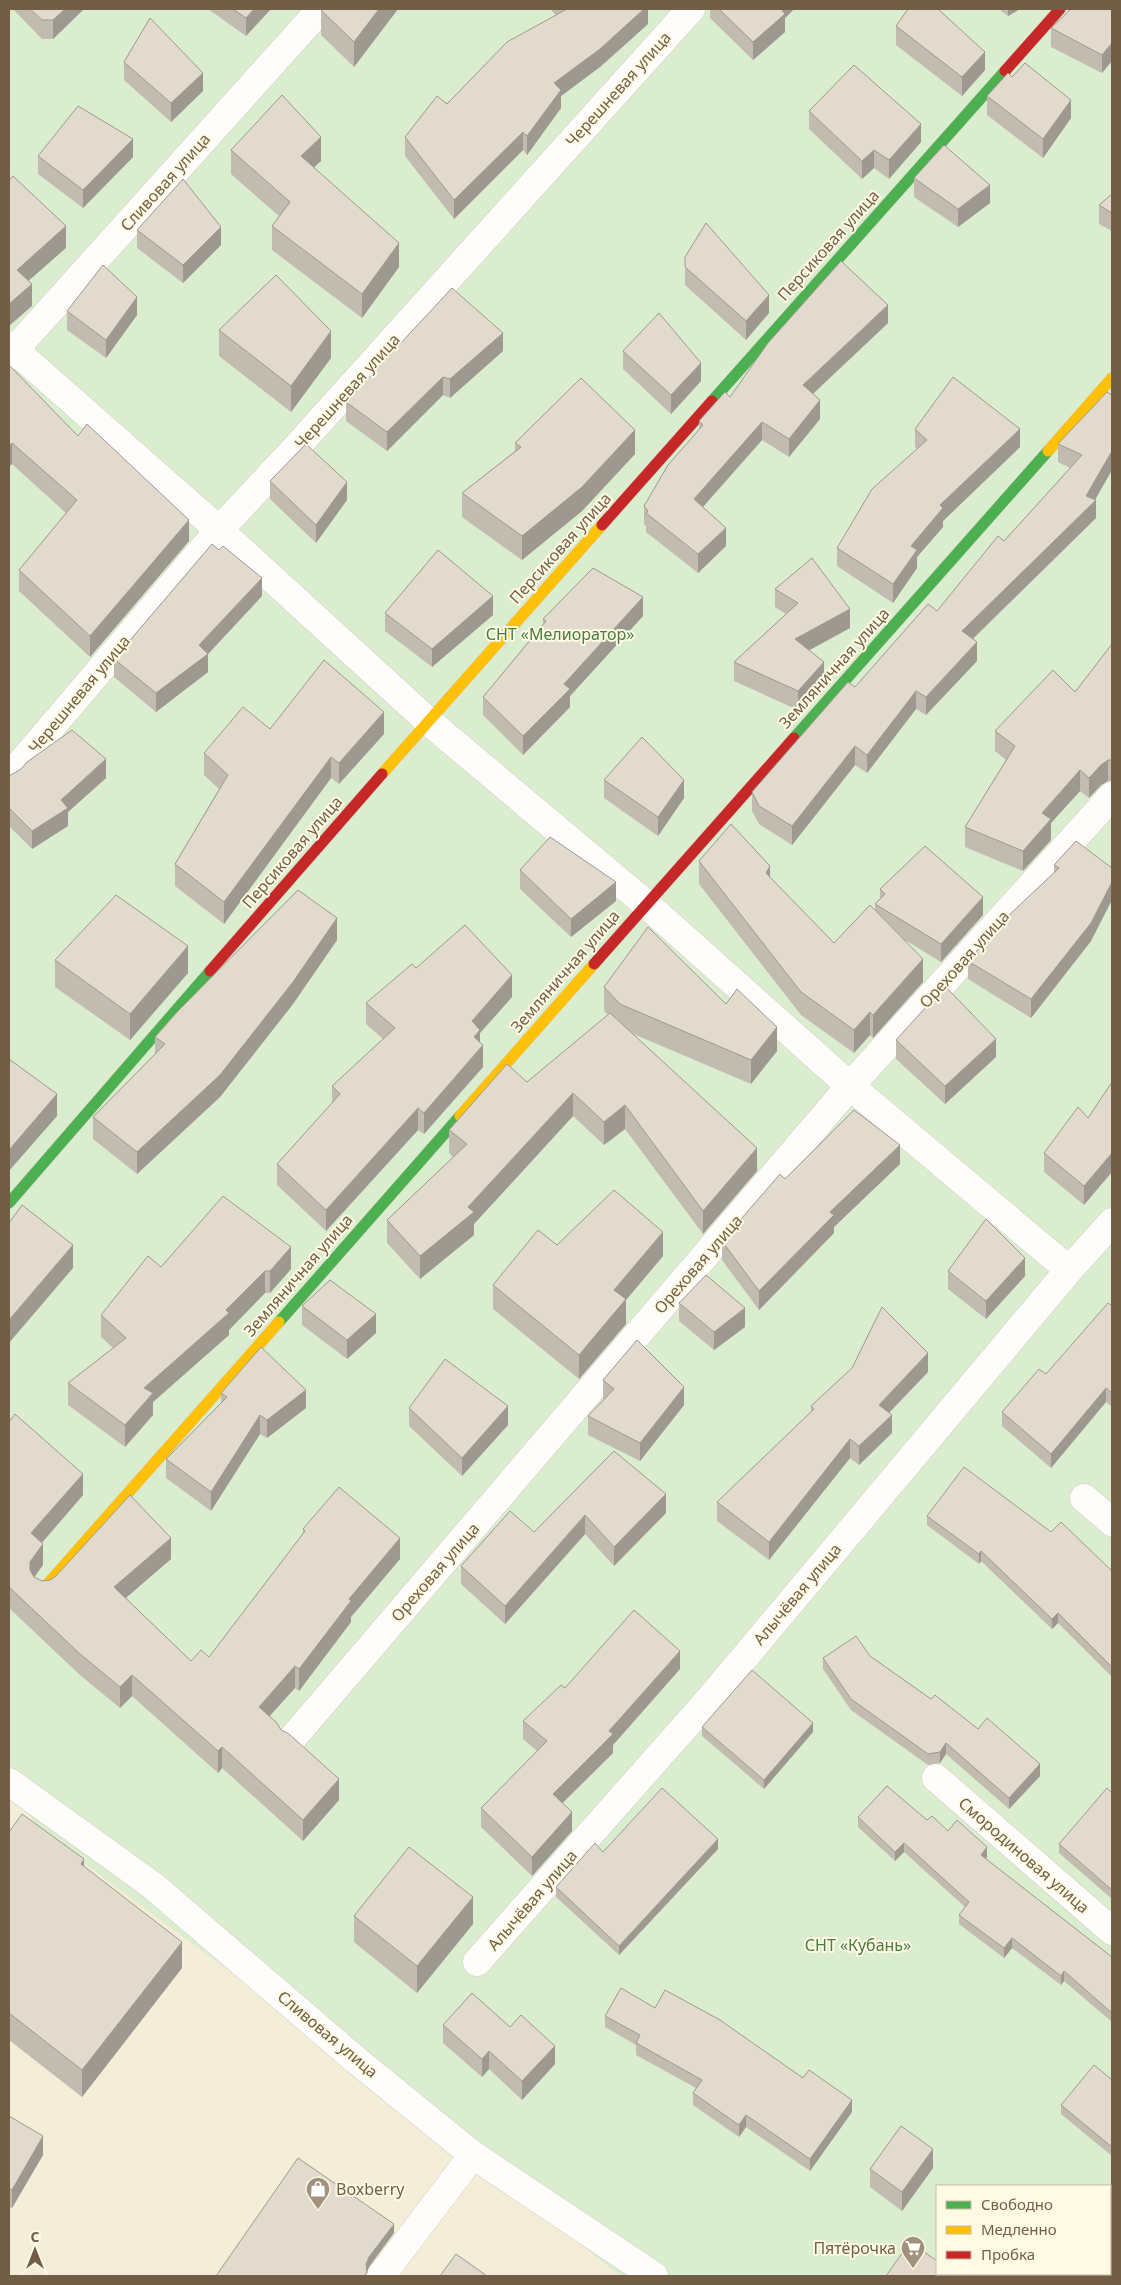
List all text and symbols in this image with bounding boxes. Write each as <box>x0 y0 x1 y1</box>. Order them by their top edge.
street label: Черешневая улица <box>560 27 676 151</box>
street label: Сливовая улица <box>115 128 215 236</box>
street label: Персиковая улица <box>772 185 884 305</box>
street label: Черешневая улица <box>289 329 405 453</box>
street label: Персиковая улица <box>504 488 616 608</box>
street label: Земляничная улица <box>774 603 894 733</box>
park label: СНТ «Мелиоратор» <box>486 623 634 645</box>
street label: Черешневая улица <box>23 630 135 758</box>
street label: Персиковая улица <box>237 791 347 913</box>
street label: Земляничная улица <box>506 905 624 1037</box>
street label: Ореховая улица <box>914 905 1014 1013</box>
street label: Земляничная улица <box>239 1209 357 1341</box>
street label: Ореховая улица <box>649 1210 747 1318</box>
street label: Ореховая улица <box>386 1518 484 1626</box>
street label: Алычёвая улица <box>748 1538 846 1650</box>
street label: Смородиновая улица <box>954 1792 1094 1918</box>
street label: Алычёвая улица <box>482 1845 582 1955</box>
park label: СНТ «Кубань» <box>805 1934 911 1956</box>
street label: Сливовая улица <box>273 1985 383 2083</box>
shop icon: Boxberry <box>305 2176 331 2210</box>
place label: Boxberry <box>336 2178 405 2200</box>
legend <box>936 2185 1111 2275</box>
text: Свободно <box>981 2194 1053 2214</box>
text: Медленно <box>981 2219 1057 2239</box>
north arrow <box>10 2225 60 2275</box>
text: С <box>30 2227 40 2246</box>
supermarket icon: Пятёрочка <box>900 2235 926 2269</box>
place label: Пятёрочка <box>813 2237 896 2259</box>
text: Пробка <box>981 2244 1035 2264</box>

